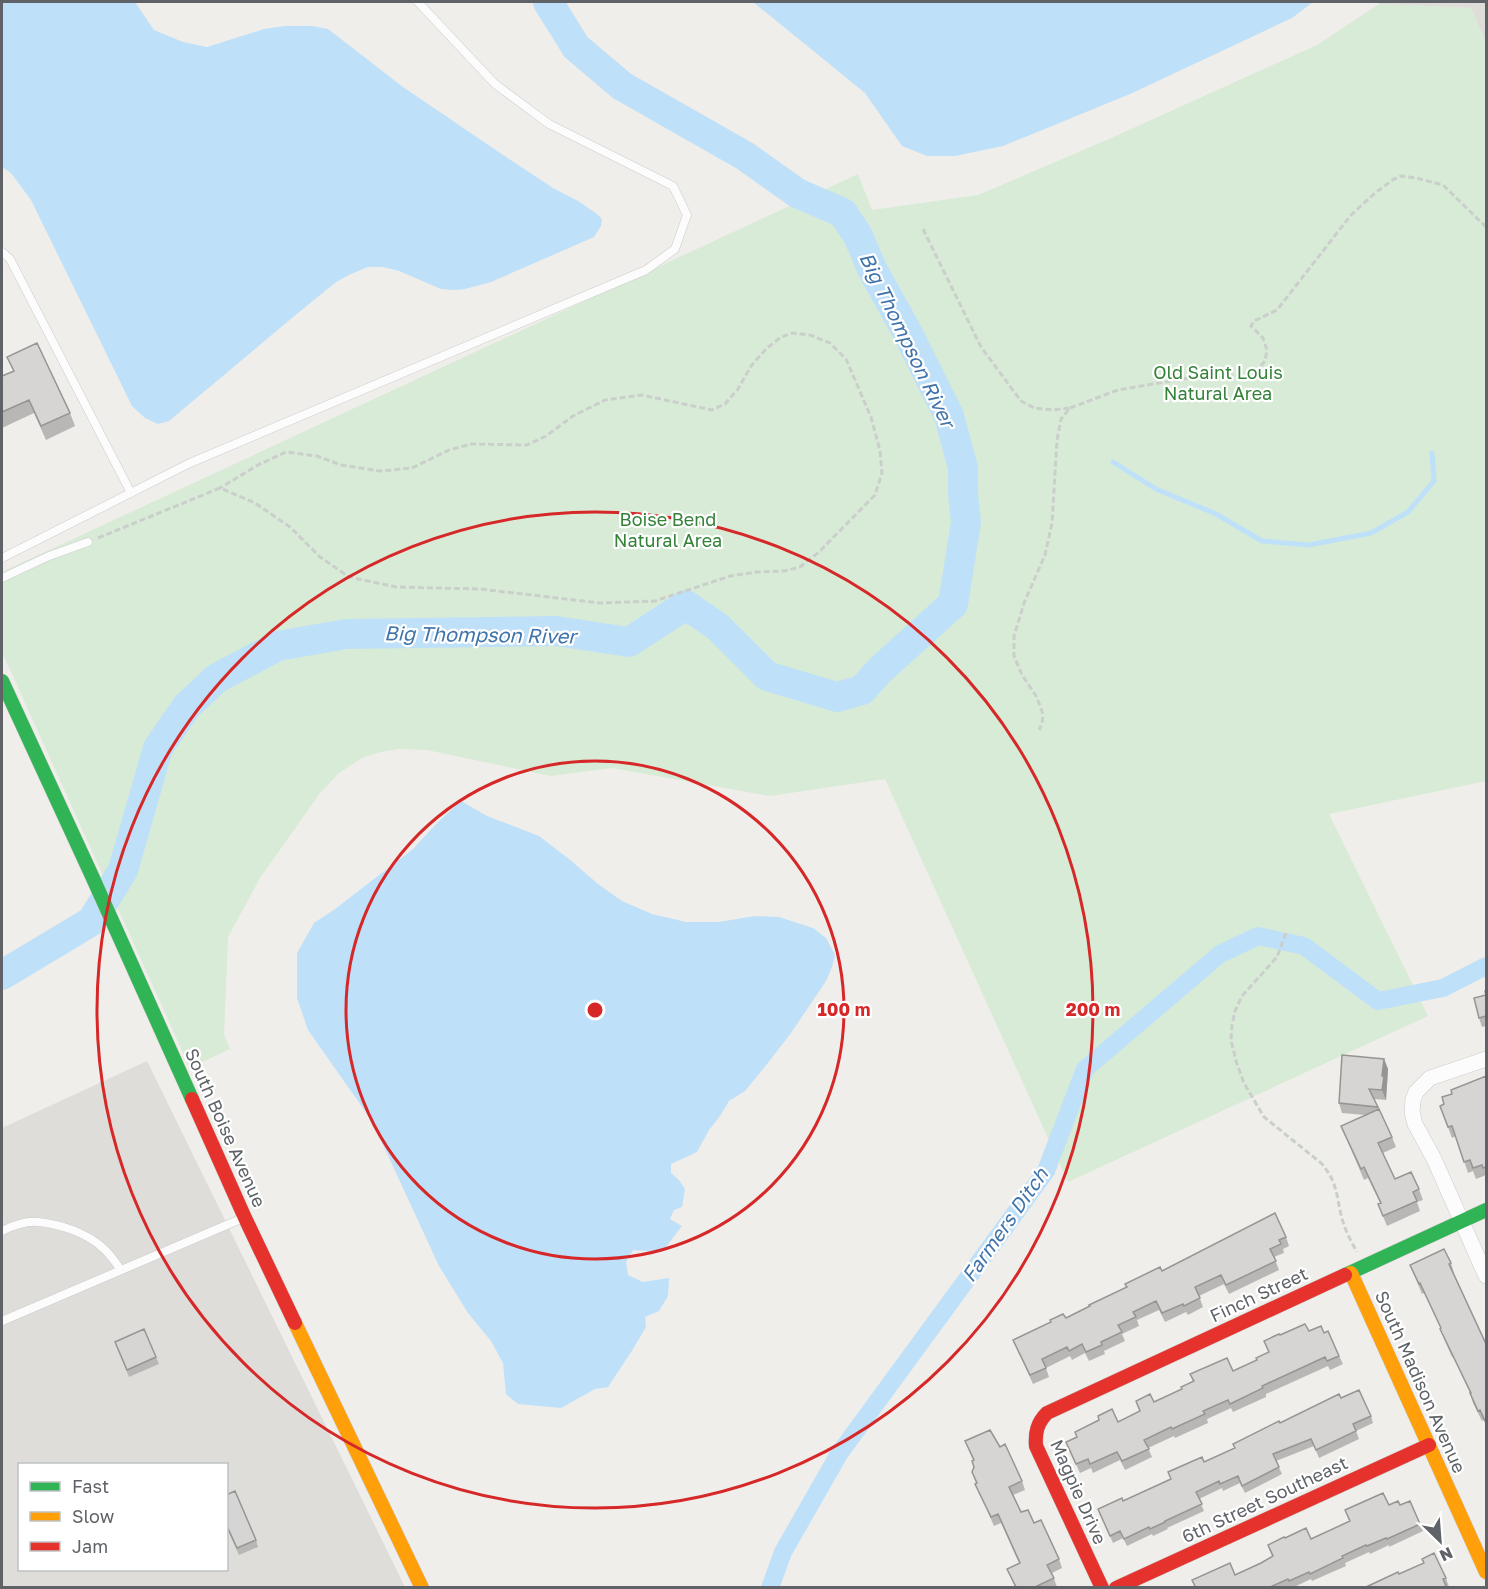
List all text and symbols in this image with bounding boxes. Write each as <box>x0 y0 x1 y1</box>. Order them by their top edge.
water label: Big Thompson River <box>854 248 962 434</box>
park label: Old Saint Louis Natural Area <box>1153 361 1283 404</box>
park label: Boise Bend Natural Area <box>614 508 722 551</box>
water label: Big Thompson River <box>384 620 579 649</box>
text: 100 m <box>818 998 870 1020</box>
text: 200 m <box>1066 998 1120 1020</box>
centre of rings <box>585 1000 605 1020</box>
street label: South Boise Avenue <box>181 1045 271 1210</box>
water label: Farmers Ditch <box>956 1162 1053 1286</box>
street label: Finch Street <box>1206 1262 1311 1326</box>
street label: South Madison Avenue <box>1371 1287 1471 1476</box>
street label: Magpie Drive <box>1046 1436 1112 1547</box>
street label: 6th Street Southeast <box>1178 1451 1351 1547</box>
legend <box>18 1463 228 1571</box>
text: Fast <box>72 1475 109 1497</box>
text: Slow <box>72 1505 115 1527</box>
north arrow <box>1410 1511 1470 1571</box>
text: Jam <box>72 1535 108 1557</box>
text: N <box>1437 1543 1456 1566</box>

